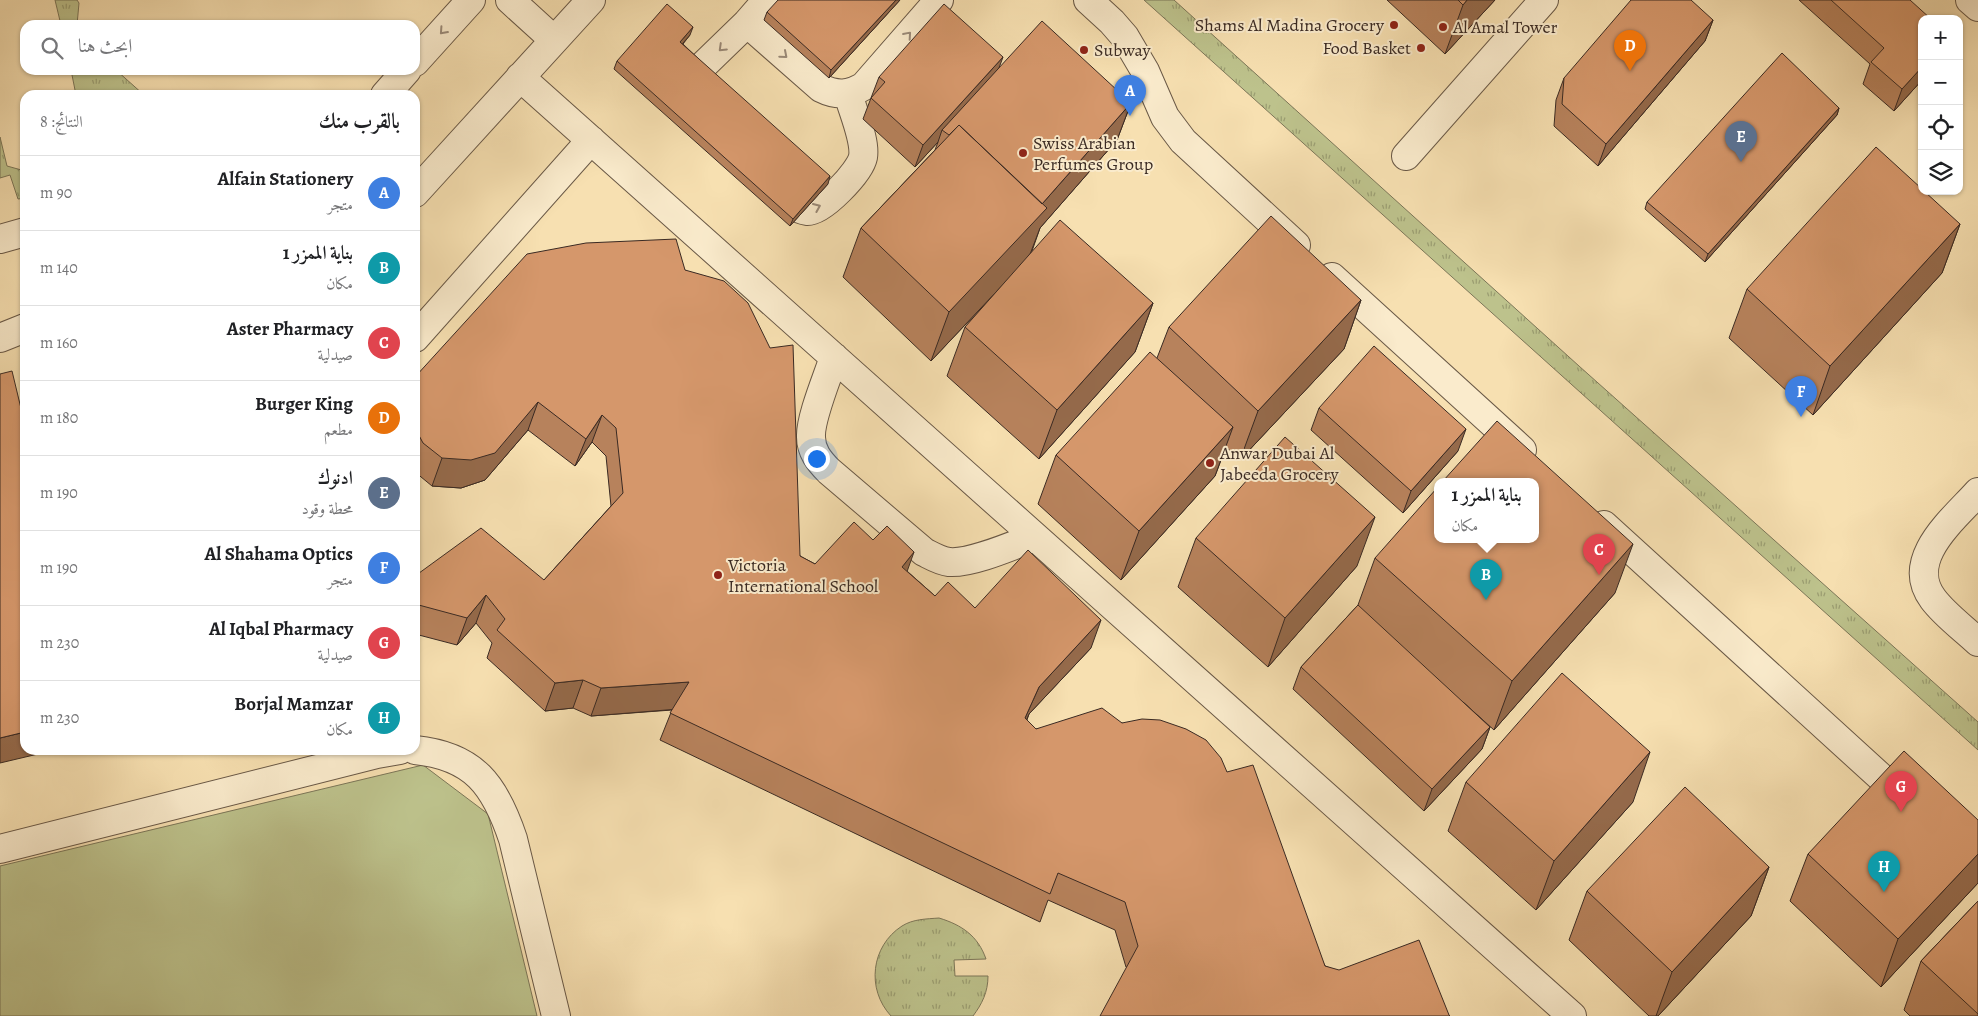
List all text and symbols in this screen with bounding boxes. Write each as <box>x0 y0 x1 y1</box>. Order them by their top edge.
place label: Shams Al Madina Grocery <box>1195 13 1385 37</box>
place label: Al Amal Tower <box>1452 15 1557 39</box>
map controls <box>1918 15 1963 195</box>
button: + <box>1918 15 1963 60</box>
marker: Shams Al Madina Grocery <box>1388 19 1400 31</box>
search box <box>20 20 420 75</box>
marker: Al Amal Tower <box>1437 21 1449 33</box>
one-way arrow <box>440 25 449 34</box>
pin: D <box>1614 30 1646 71</box>
one-way arrow <box>902 32 911 41</box>
text: ابحث هنا <box>78 33 132 59</box>
icon: search <box>38 34 66 62</box>
place label: Food Basket <box>1322 36 1411 60</box>
place label: Subway <box>1094 38 1152 62</box>
one-way arrow <box>718 42 727 51</box>
marker: Food Basket <box>1415 42 1427 54</box>
marker: Subway <box>1078 44 1090 56</box>
one-way arrow <box>778 50 787 59</box>
button: − <box>1918 60 1963 105</box>
pin: A <box>1114 75 1146 116</box>
button: locate <box>1918 105 1963 150</box>
text: بالقرب منك <box>319 107 400 135</box>
text: النتائج: 8 <box>40 111 83 133</box>
pin: E <box>1725 121 1757 162</box>
place label: Swiss Arabian Perfumes Group <box>1033 131 1153 176</box>
marker: Swiss Arabian Perfumes Group <box>1017 147 1029 159</box>
button: layers <box>1918 150 1963 195</box>
text: Alfain Stationery <box>217 166 353 192</box>
text: 90 m <box>40 182 72 204</box>
text: A <box>379 182 389 204</box>
text: متجر <box>328 194 353 216</box>
one-way arrow <box>811 204 820 214</box>
text: بناية الممزر 1 <box>283 240 353 266</box>
text: 140 m <box>40 257 78 279</box>
text: B <box>379 257 389 279</box>
text: مكان <box>326 273 353 295</box>
text: Aster Pharmacy <box>227 316 353 342</box>
text: 160 m <box>40 332 78 354</box>
text: C <box>379 332 389 354</box>
text: صيدلية <box>318 344 353 366</box>
pin: F <box>1785 376 1817 417</box>
text: Burger King <box>255 391 353 417</box>
text: 180 m <box>40 407 78 429</box>
text: D <box>378 407 390 429</box>
text: مطعم <box>324 419 353 441</box>
place label: Anwar Dubai Al Jabeeda Grocery <box>1219 441 1340 486</box>
your location <box>804 446 830 472</box>
marker: Anwar Dubai Al Jabeeda Grocery <box>1204 457 1216 469</box>
text: ادنوك <box>318 465 353 491</box>
popup <box>1434 478 1539 543</box>
text: 190 m <box>40 482 78 504</box>
text: E <box>379 482 389 504</box>
text: بناية الممزر 1 <box>1451 482 1522 508</box>
text: محطة وقود <box>301 498 353 520</box>
text: مكان <box>1451 515 1478 537</box>
pin: C <box>1583 534 1615 575</box>
text: Al Shahama Optics <box>205 541 353 567</box>
place label: Victoria International School <box>727 553 879 598</box>
text: 190 m <box>40 557 78 579</box>
text: F <box>380 557 388 579</box>
pin: B <box>1470 559 1502 600</box>
text: متجر <box>328 569 353 591</box>
marker: Victoria International School <box>712 569 724 581</box>
text: Al Iqbal Pharmacy <box>209 616 353 642</box>
text: 230 m <box>40 632 79 654</box>
text: G <box>379 632 389 654</box>
text: صيدلية <box>318 644 353 666</box>
text: Borjal Mamzar <box>234 691 353 717</box>
text: 230 m <box>40 707 79 729</box>
text: H <box>378 707 390 729</box>
text: مكان <box>326 719 353 741</box>
pin: G <box>1885 771 1917 812</box>
pin: H <box>1868 851 1900 892</box>

